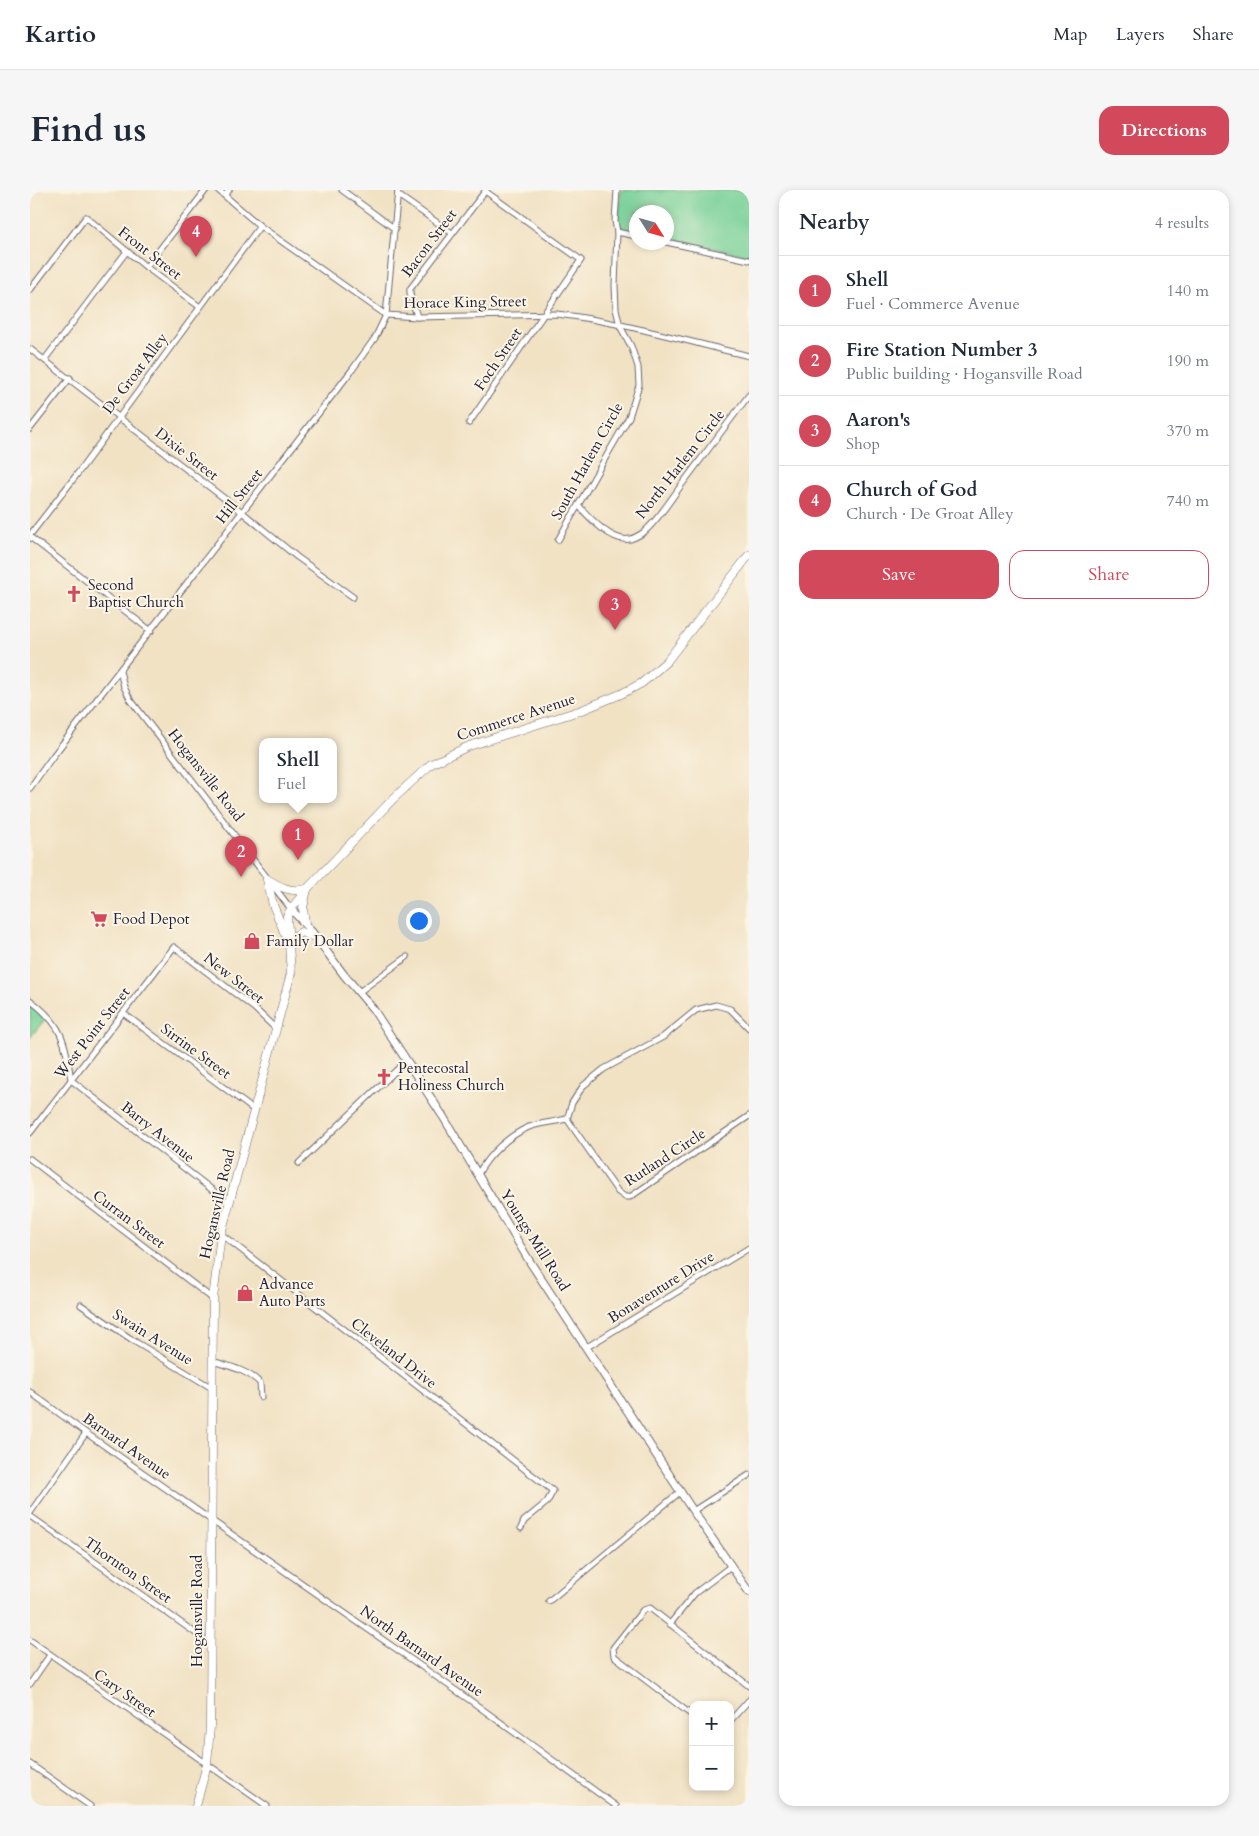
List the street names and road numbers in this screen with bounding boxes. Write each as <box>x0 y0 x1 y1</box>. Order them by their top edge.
street label: Bacon Street <box>397 205 461 281</box>
street label: Front Street <box>114 222 186 284</box>
street label: Horace King Street <box>403 291 527 313</box>
street label: Foch Street <box>470 323 527 394</box>
street label: De Groat Alley <box>98 328 172 418</box>
street label: South Harlem Circle <box>546 399 628 523</box>
street label: North Harlem Circle <box>631 405 729 523</box>
street label: Dixie Street <box>151 423 223 485</box>
street label: Hill Street <box>211 464 267 528</box>
street label: Commerce Avenue <box>454 688 578 746</box>
street label: Hogansville Road <box>164 725 248 825</box>
street label: New Street <box>200 948 269 1008</box>
street label: West Point Street <box>49 983 134 1084</box>
street label: Sirrine Street <box>157 1019 235 1083</box>
street label: Barry Avenue <box>117 1097 199 1167</box>
street label: Rutland Circle <box>621 1123 710 1191</box>
street label: Hogansville Road <box>195 1147 239 1261</box>
street label: Curran Street <box>89 1185 169 1253</box>
street label: Youngs Mill Road <box>496 1185 574 1295</box>
street label: Bonaventure Drive <box>604 1246 718 1328</box>
street label: Swain Avenue <box>109 1304 197 1370</box>
street label: Cleveland Drive <box>347 1313 441 1393</box>
street label: Barnard Avenue <box>79 1408 175 1484</box>
street label: Thornton Street <box>80 1532 176 1608</box>
street label: Hogansville Road <box>187 1555 207 1667</box>
street label: North Barnard Avenue <box>356 1601 488 1701</box>
street label: Cary Street <box>90 1664 160 1722</box>

